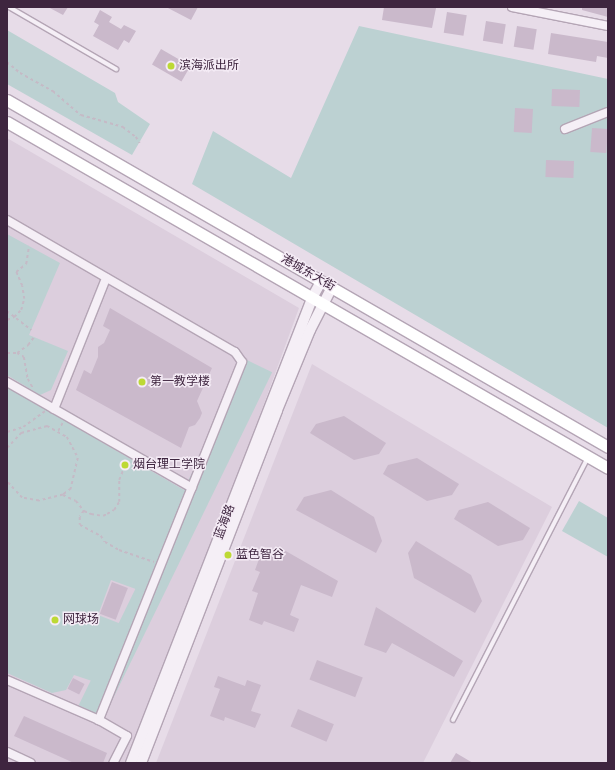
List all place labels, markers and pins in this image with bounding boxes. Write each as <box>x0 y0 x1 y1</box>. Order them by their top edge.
place label: 滨海派出所 <box>179 59 239 73</box>
marker: 滨海派出所 <box>166 61 176 71</box>
place label: 第一教学楼 <box>150 375 210 389</box>
marker: 第一教学楼 <box>137 377 147 387</box>
place label: 烟台理工学院 <box>133 458 205 472</box>
marker: 烟台理工学院 <box>120 460 130 470</box>
place label: 蓝色智谷 <box>236 548 284 562</box>
marker: 蓝色智谷 <box>223 550 233 560</box>
place label: 网球场 <box>63 613 99 627</box>
marker: 网球场 <box>50 615 60 625</box>

